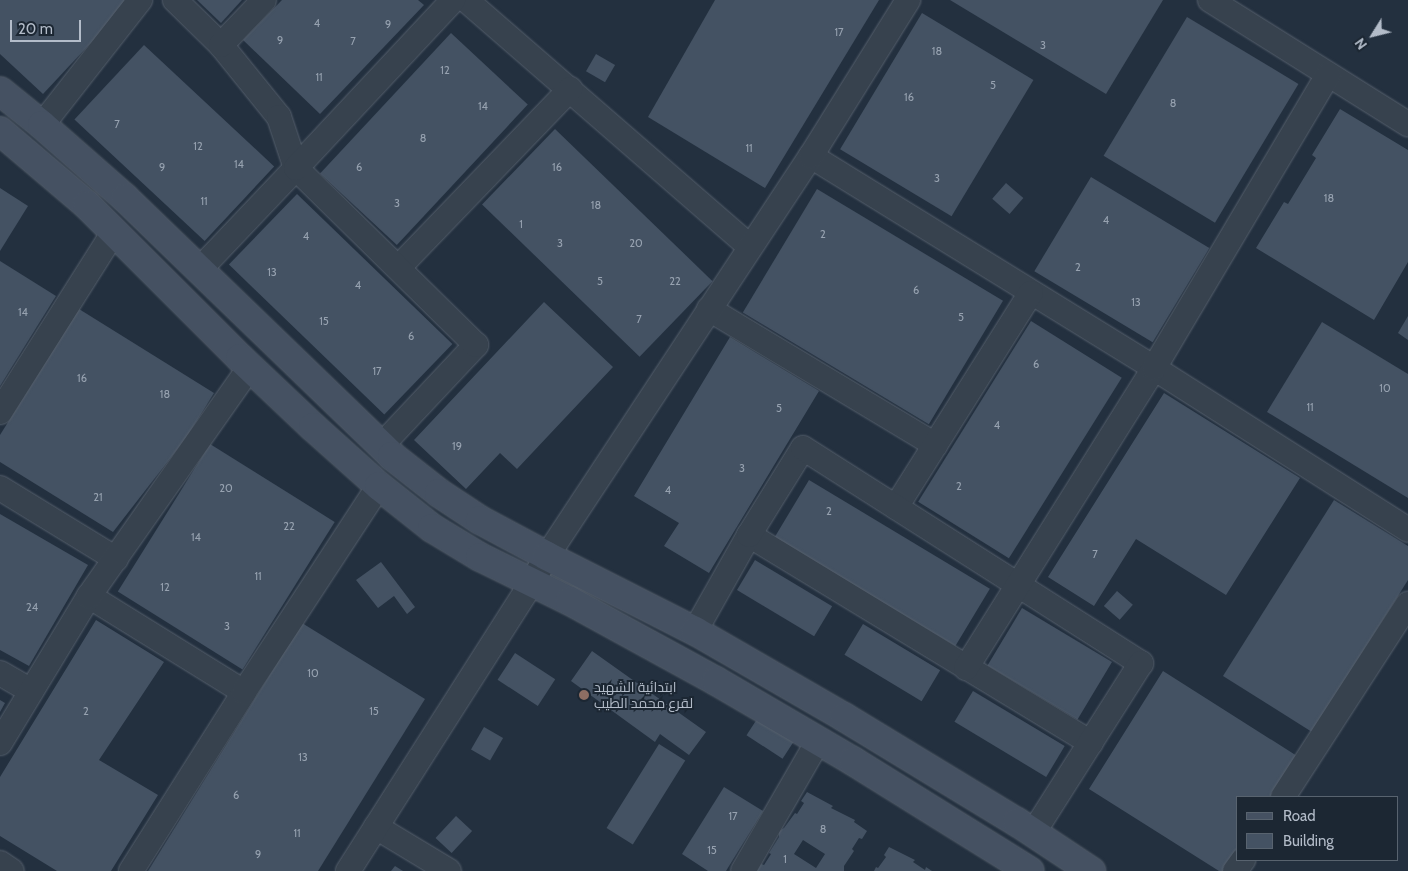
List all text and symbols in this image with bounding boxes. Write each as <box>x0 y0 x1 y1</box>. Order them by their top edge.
scale bar <box>12 10 84 42</box>
north arrow <box>1348 10 1398 60</box>
house number: 4 <box>314 16 320 30</box>
house number: 9 <box>385 17 391 31</box>
text: 20 m <box>18 20 53 38</box>
house number: 17 <box>834 25 844 39</box>
house number: 9 <box>277 33 283 47</box>
house number: 7 <box>350 34 356 48</box>
text: N <box>1351 35 1371 53</box>
house number: 3 <box>1040 38 1046 52</box>
house number: 18 <box>932 44 942 58</box>
house number: 12 <box>440 63 450 77</box>
house number: 11 <box>315 70 323 84</box>
house number: 5 <box>990 78 996 92</box>
house number: 16 <box>904 90 914 104</box>
house number: 8 <box>1170 96 1176 110</box>
house number: 14 <box>478 99 488 113</box>
house number: 7 <box>114 117 120 131</box>
house number: 8 <box>420 131 426 145</box>
house number: 12 <box>193 139 203 153</box>
house number: 11 <box>745 141 753 155</box>
house number: 14 <box>234 157 244 171</box>
house number: 9 <box>159 160 165 174</box>
house number: 6 <box>356 160 362 174</box>
house number: 16 <box>552 160 562 174</box>
house number: 3 <box>934 171 940 185</box>
house number: 18 <box>1324 191 1334 205</box>
house number: 11 <box>200 194 208 208</box>
house number: 3 <box>394 196 400 210</box>
house number: 18 <box>591 198 601 212</box>
house number: 4 <box>1103 213 1109 227</box>
house number: 1 <box>519 217 523 231</box>
house number: 2 <box>820 227 826 241</box>
house number: 4 <box>303 229 309 243</box>
house number: 3 <box>557 236 563 250</box>
house number: 20 <box>629 236 643 250</box>
house number: 2 <box>1075 260 1081 274</box>
house number: 13 <box>267 265 277 279</box>
house number: 5 <box>597 274 603 288</box>
house number: 22 <box>669 274 681 288</box>
house number: 4 <box>355 278 361 292</box>
house number: 6 <box>913 283 919 297</box>
house number: 13 <box>1131 295 1141 309</box>
house number: 14 <box>18 305 28 319</box>
house number: 5 <box>958 310 964 324</box>
house number: 7 <box>636 312 642 326</box>
house number: 15 <box>319 314 329 328</box>
house number: 6 <box>408 329 414 343</box>
house number: 6 <box>1033 357 1039 371</box>
house number: 17 <box>372 364 382 378</box>
house number: 16 <box>77 371 87 385</box>
house number: 10 <box>1379 381 1391 395</box>
house number: 18 <box>160 387 170 401</box>
house number: 11 <box>1306 400 1314 414</box>
house number: 5 <box>776 401 782 415</box>
house number: 4 <box>994 418 1000 432</box>
house number: 19 <box>452 439 462 453</box>
house number: 3 <box>739 461 745 475</box>
house number: 2 <box>956 479 962 493</box>
house number: 20 <box>219 481 233 495</box>
house number: 4 <box>665 483 671 497</box>
house number: 21 <box>93 490 103 504</box>
house number: 2 <box>826 504 832 518</box>
house number: 22 <box>283 519 295 533</box>
house number: 14 <box>191 530 201 544</box>
house number: 7 <box>1092 547 1098 561</box>
house number: 11 <box>254 569 262 583</box>
house number: 12 <box>160 580 170 594</box>
house number: 24 <box>26 600 38 614</box>
house number: 3 <box>224 619 230 633</box>
house number: 10 <box>307 666 319 680</box>
place label: ابتدائية الشهيد لقرع محمد الطيب <box>594 679 693 712</box>
marker: ابتدائية الشهيد لقرع محمد الطيب <box>578 689 590 701</box>
house number: 2 <box>83 704 89 718</box>
house number: 15 <box>369 704 379 718</box>
house number: 13 <box>298 750 308 764</box>
house number: 6 <box>233 788 239 802</box>
legend <box>1236 796 1398 861</box>
text: Road <box>1283 807 1316 825</box>
house number: 17 <box>728 809 738 823</box>
house number: 8 <box>820 822 826 836</box>
house number: 11 <box>293 826 301 840</box>
text: Building <box>1283 832 1334 850</box>
house number: 15 <box>707 843 717 857</box>
house number: 9 <box>255 847 261 861</box>
house number: 1 <box>783 852 787 866</box>

